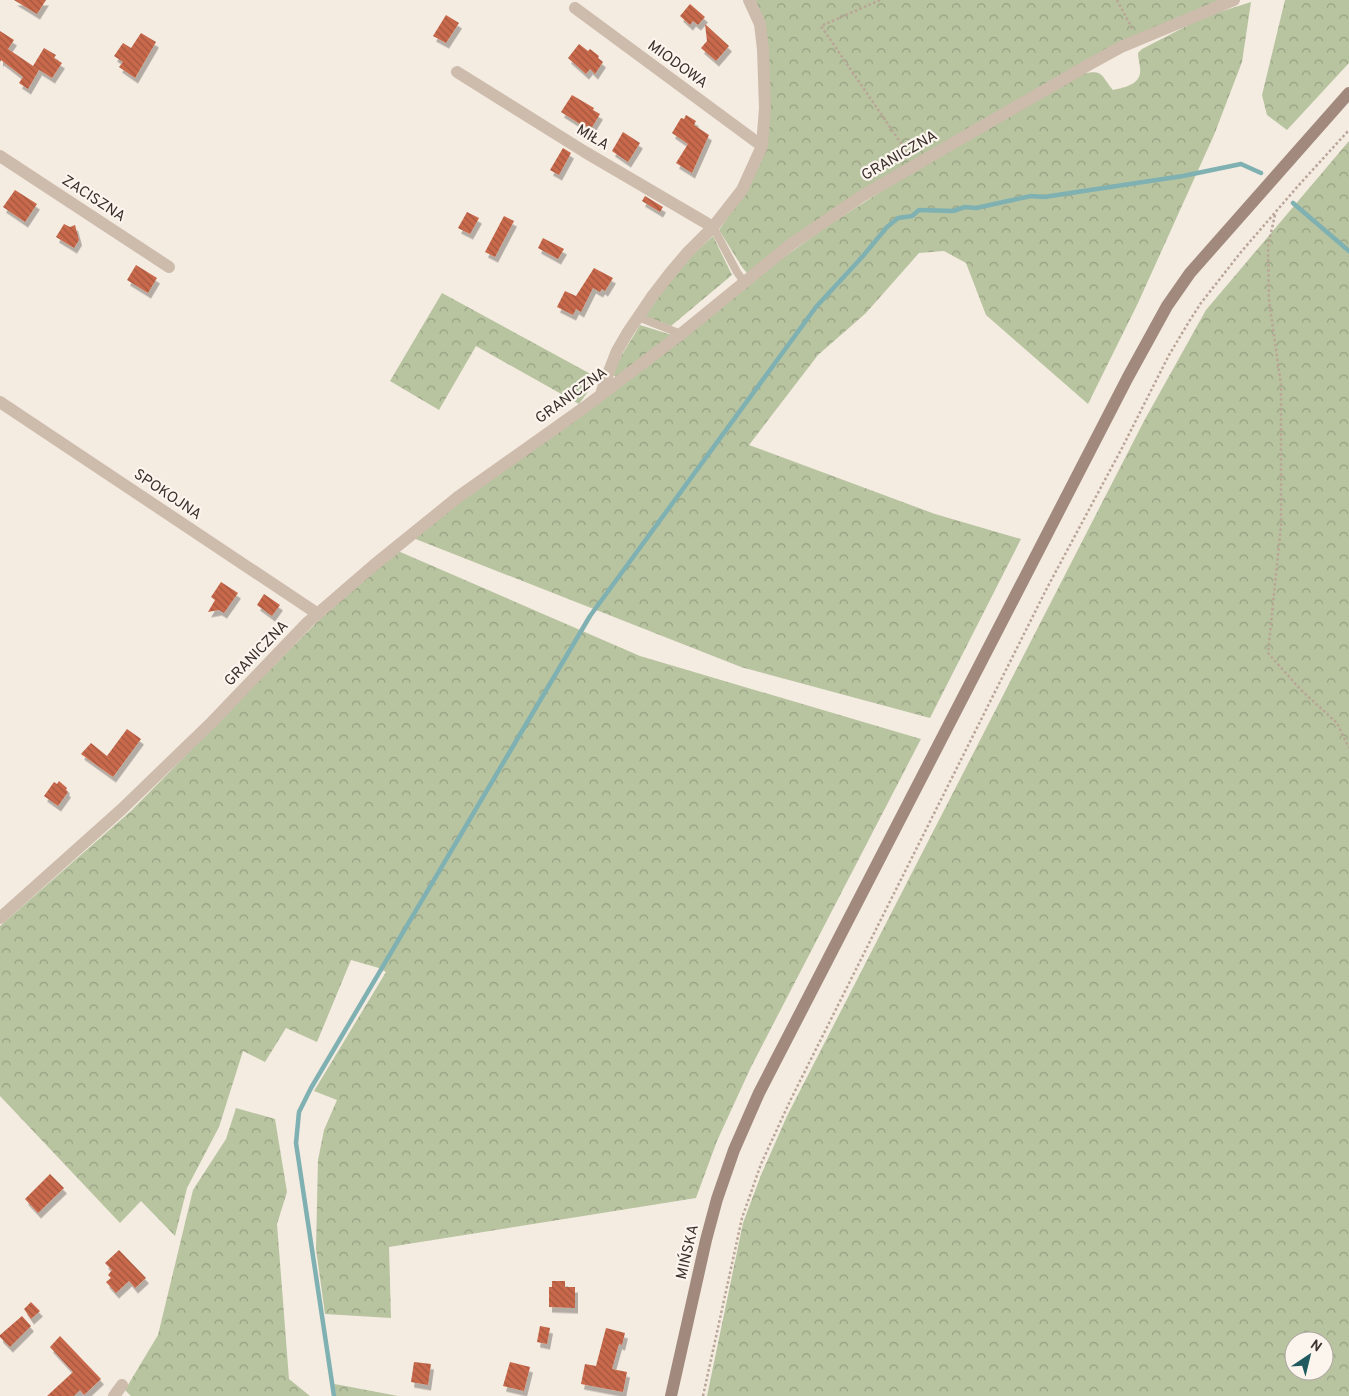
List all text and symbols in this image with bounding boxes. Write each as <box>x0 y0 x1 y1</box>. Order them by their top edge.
street label: MIODOWA <box>643 37 711 93</box>
street label: MIŁA <box>572 121 612 155</box>
street label: GRANICZNA <box>859 127 941 186</box>
street label: ZACISZNA <box>58 172 129 227</box>
street label: GRANICZNA <box>532 364 612 429</box>
street label: SPOKOJNA <box>130 466 205 525</box>
street label: GRANICZNA <box>221 617 293 691</box>
street label: MIŃSKA <box>672 1223 704 1282</box>
north arrow <box>1284 1331 1334 1381</box>
text: N <box>1307 1337 1325 1356</box>

